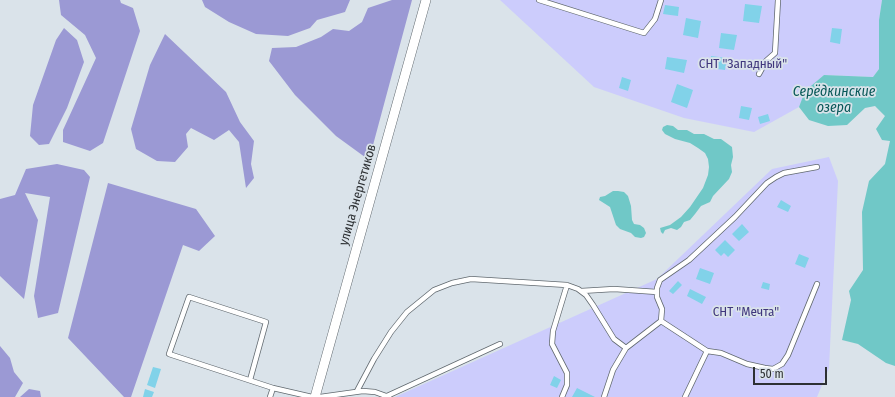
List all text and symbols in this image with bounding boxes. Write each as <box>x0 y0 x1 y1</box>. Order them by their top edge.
park label: СНТ "Западный" <box>699 56 787 72</box>
water label: Серёдкинские озера <box>793 84 875 116</box>
street label: улица Энергетиков <box>336 143 380 247</box>
park label: СНТ "Мечта" <box>713 304 779 320</box>
scale bar <box>755 359 829 385</box>
text: 50 m <box>760 367 784 381</box>

